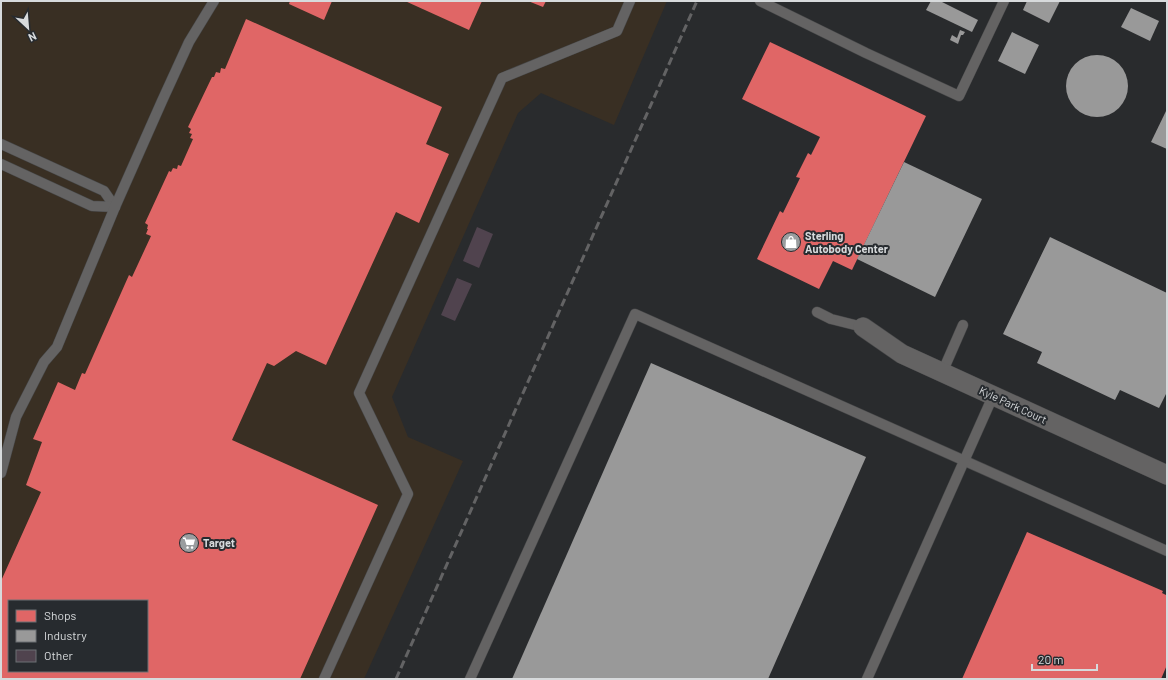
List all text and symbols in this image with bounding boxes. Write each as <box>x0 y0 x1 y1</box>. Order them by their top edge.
north arrow <box>8 8 48 48</box>
text: N <box>26 30 39 45</box>
place label: Sterling Autobody Center <box>805 229 889 255</box>
shop icon: Sterling Autobody Center <box>780 231 802 253</box>
street label: Kyle Park Court <box>978 383 1049 426</box>
supermarket icon: Target <box>178 532 200 554</box>
place label: Target <box>203 536 235 549</box>
legend <box>8 600 148 672</box>
text: Shops <box>44 608 77 622</box>
text: Industry <box>44 628 87 642</box>
scale bar <box>1032 646 1097 672</box>
text: Other <box>44 648 74 662</box>
text: 20 m <box>1038 652 1064 666</box>

